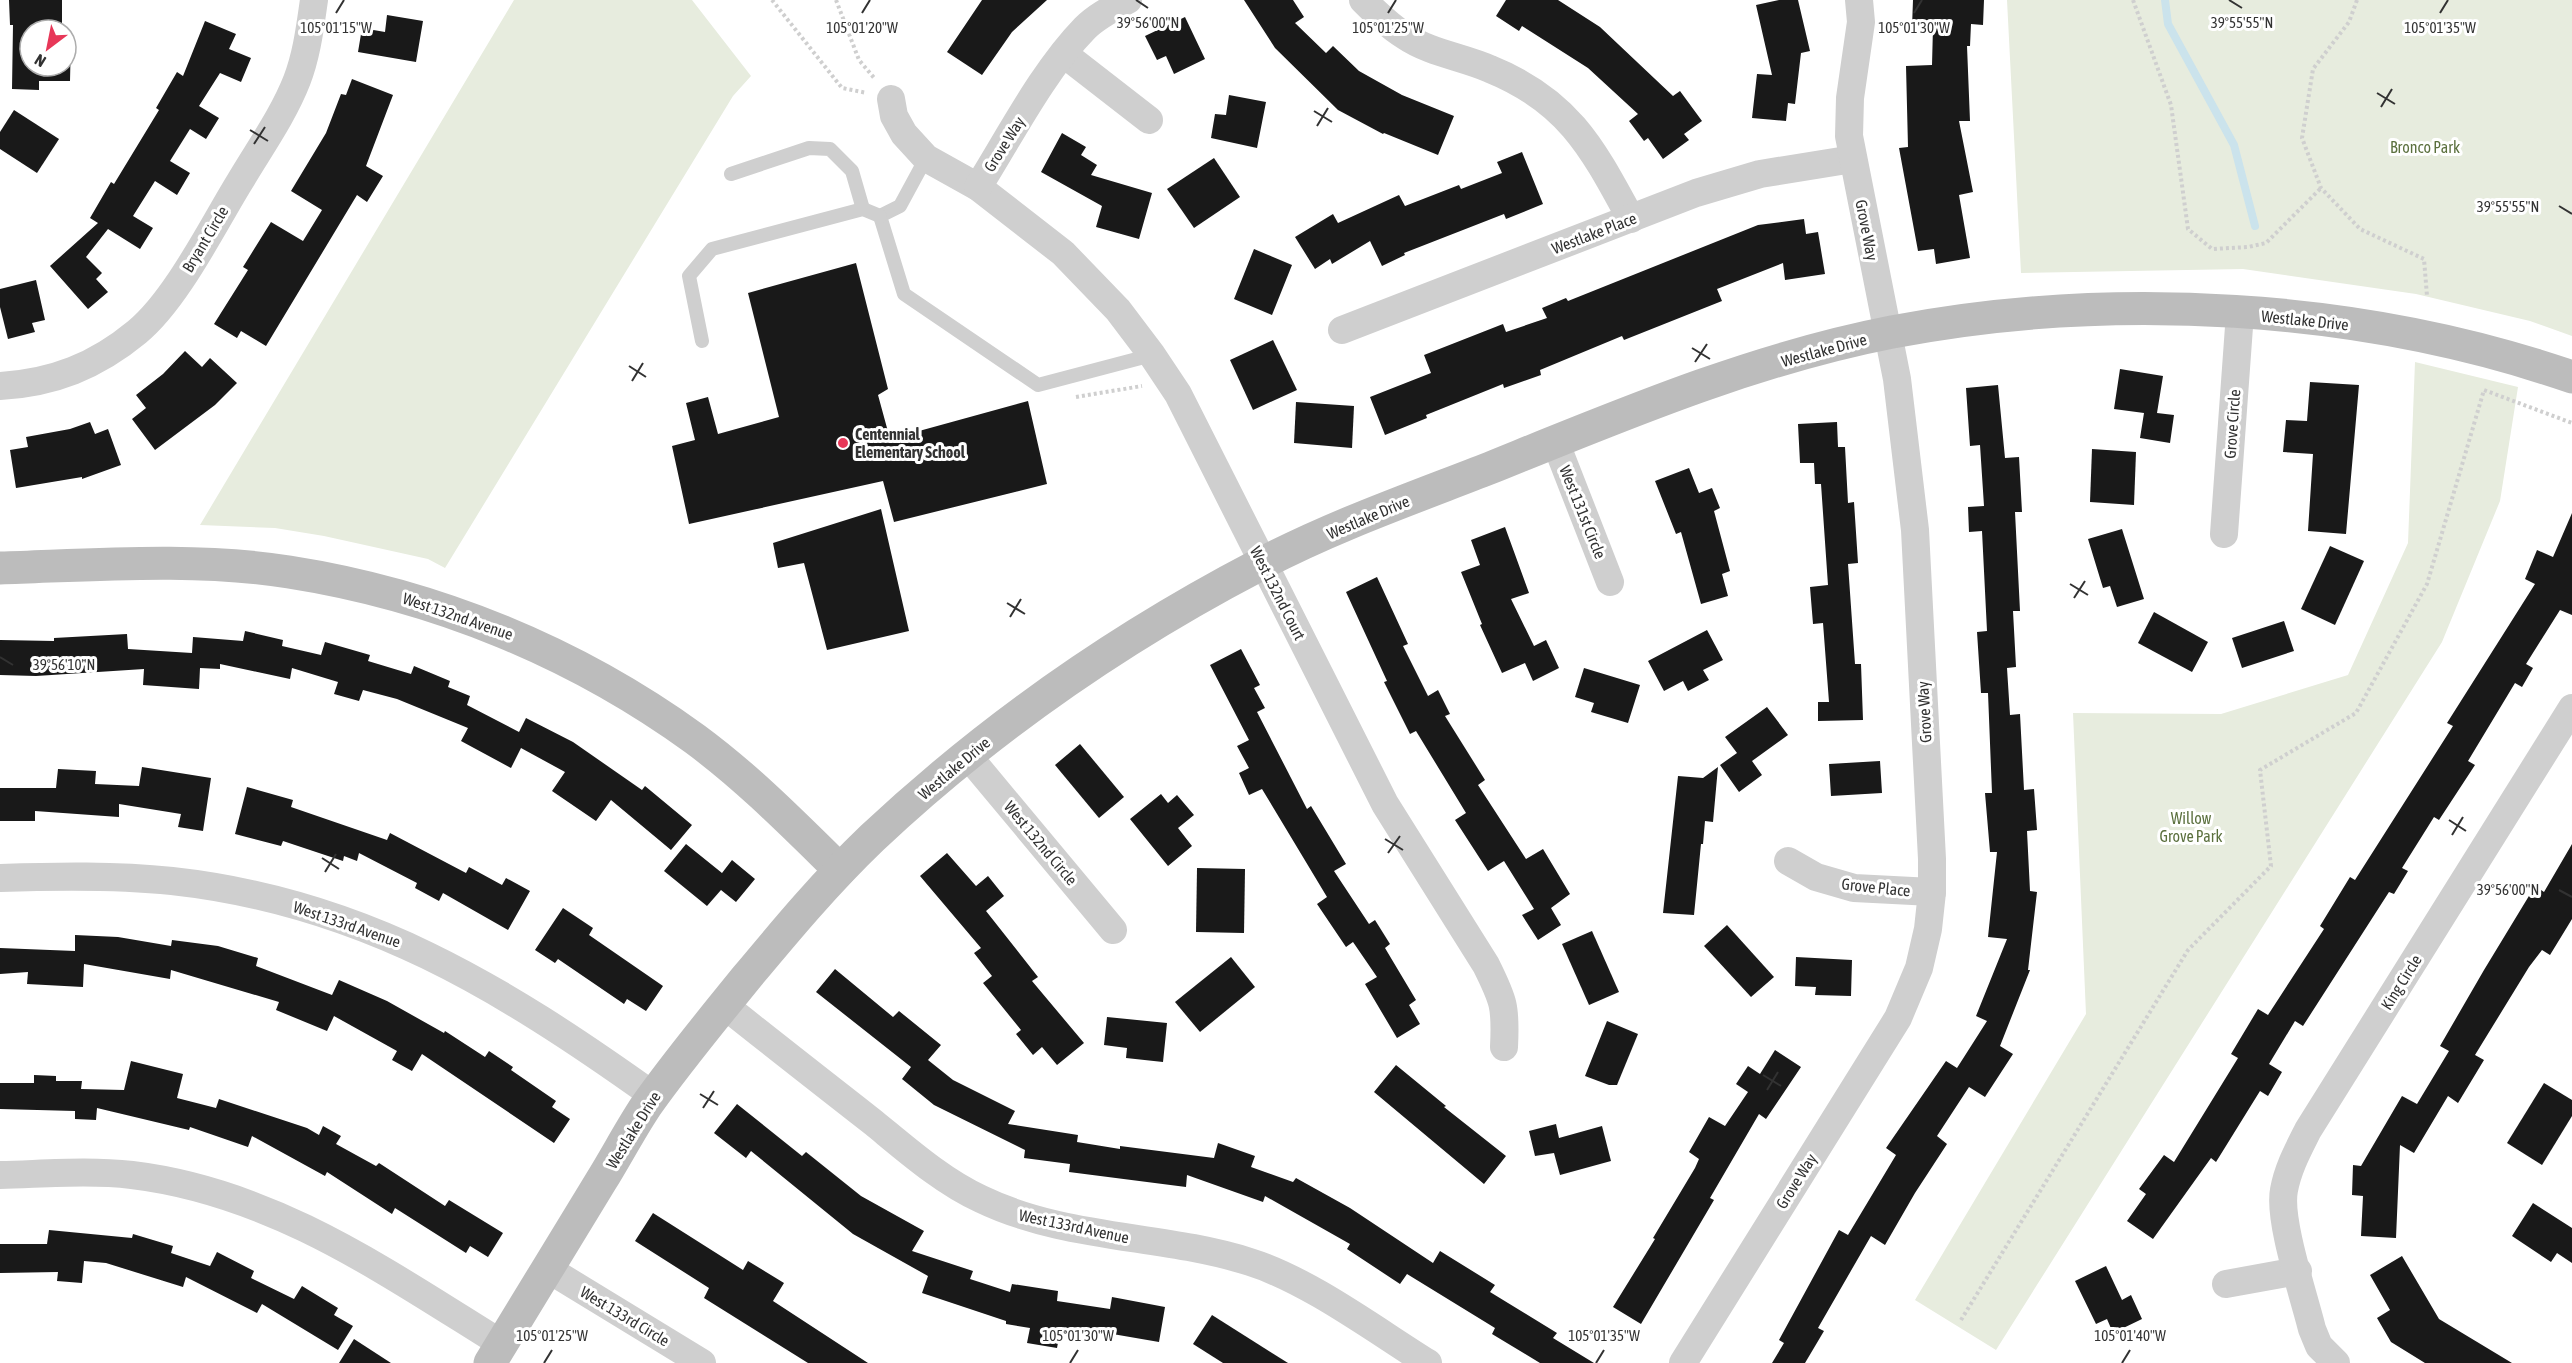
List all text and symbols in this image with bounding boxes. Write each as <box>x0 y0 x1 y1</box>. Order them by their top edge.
text: 39°56'00"N <box>1117 14 1179 31</box>
text: 39°55'55"N <box>2211 14 2273 31</box>
north arrow <box>18 18 78 78</box>
text: 105°01'15"W <box>300 19 372 36</box>
text: 105°01'20"W <box>826 19 898 36</box>
text: 105°01'25"W <box>1352 19 1424 36</box>
text: 105°01'30"W <box>1878 19 1950 36</box>
text: 105°01'35"W <box>2404 19 2476 36</box>
text: N <box>31 51 49 71</box>
street label: Grove Way <box>980 113 1029 175</box>
park label: Bronco Park <box>2390 138 2460 156</box>
street label: Grove Way <box>1851 198 1882 263</box>
text: 39°55'55"N <box>2477 198 2539 215</box>
street label: Bryant Circle <box>178 203 233 276</box>
street label: Westlake Place <box>1549 209 1639 257</box>
street label: Westlake Drive <box>2261 306 2349 334</box>
street label: Westlake Drive <box>1779 330 1869 370</box>
street label: Grove Circle <box>2221 389 2243 459</box>
place label: Centennial Elementary School <box>855 425 966 461</box>
marker: Centennial Elementary School <box>836 436 850 450</box>
street label: West 131st Circle <box>1556 463 1610 561</box>
street label: Westlake Drive <box>1324 492 1412 542</box>
street label: West 132nd Court <box>1247 543 1309 643</box>
street label: West 132nd Avenue <box>401 589 515 643</box>
text: 39°56'10"N <box>33 656 95 673</box>
street label: Grove Way <box>1913 680 1936 743</box>
street label: Westlake Drive <box>915 733 993 803</box>
street label: West 132nd Circle <box>1001 797 1081 889</box>
park label: Willow Grove Park <box>2159 809 2223 845</box>
street label: Grove Place <box>1841 874 1911 900</box>
text: 39°56'00"N <box>2477 881 2539 898</box>
street label: West 133rd Avenue <box>291 897 403 951</box>
street label: King Circle <box>2377 951 2426 1013</box>
street label: Westlake Drive <box>602 1088 664 1172</box>
street label: Grove Way <box>1772 1150 1821 1212</box>
street label: West 133rd Avenue <box>1017 1206 1131 1246</box>
street label: West 133rd Circle <box>577 1282 673 1350</box>
text: 105°01'25"W <box>516 1327 588 1344</box>
text: 105°01'30"W <box>1042 1327 1114 1344</box>
text: 105°01'35"W <box>1568 1327 1640 1344</box>
text: 105°01'40"W <box>2094 1327 2166 1344</box>

